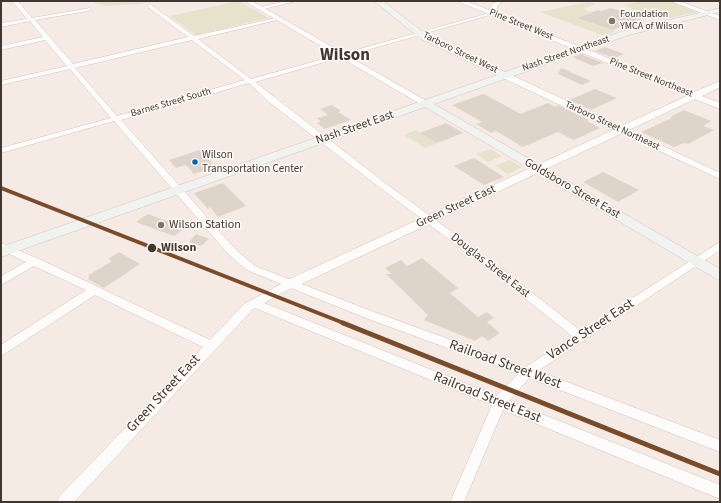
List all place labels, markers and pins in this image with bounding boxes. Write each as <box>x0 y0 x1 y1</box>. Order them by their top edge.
place label: Foundation YMCA of Wilson <box>620 9 683 32</box>
marker: Foundation YMCA of Wilson <box>607 16 617 26</box>
place label: Wilson Transportation Center <box>202 149 303 175</box>
marker: Wilson Transportation Center <box>190 157 200 167</box>
place label: Wilson Station <box>169 218 241 232</box>
marker: Wilson Station <box>156 220 166 230</box>
place label: Wilson <box>161 241 196 255</box>
marker: Wilson <box>146 242 158 254</box>

